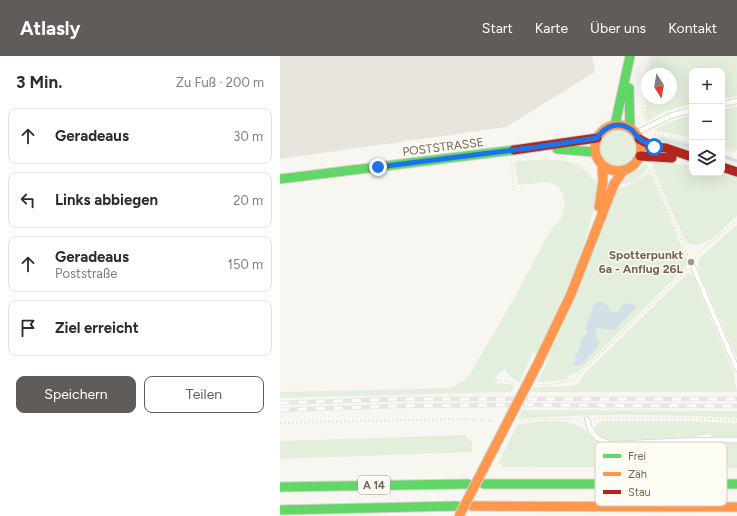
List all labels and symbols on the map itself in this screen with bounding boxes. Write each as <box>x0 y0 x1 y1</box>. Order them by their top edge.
north arrow <box>641 68 677 104</box>
street label: POSTSTRASSE <box>402 135 484 159</box>
route start <box>645 138 663 156</box>
route end <box>369 158 387 176</box>
place label: Spotterpunkt 6a - Anflug 26L <box>599 248 684 276</box>
marker: Spotterpunkt 6a - Anflug 26L <box>686 257 696 267</box>
legend <box>595 442 727 506</box>
text: Frei <box>628 450 646 463</box>
text: Zäh <box>628 468 647 481</box>
road number: A 14 <box>358 476 390 494</box>
text: Stau <box>628 486 651 499</box>

